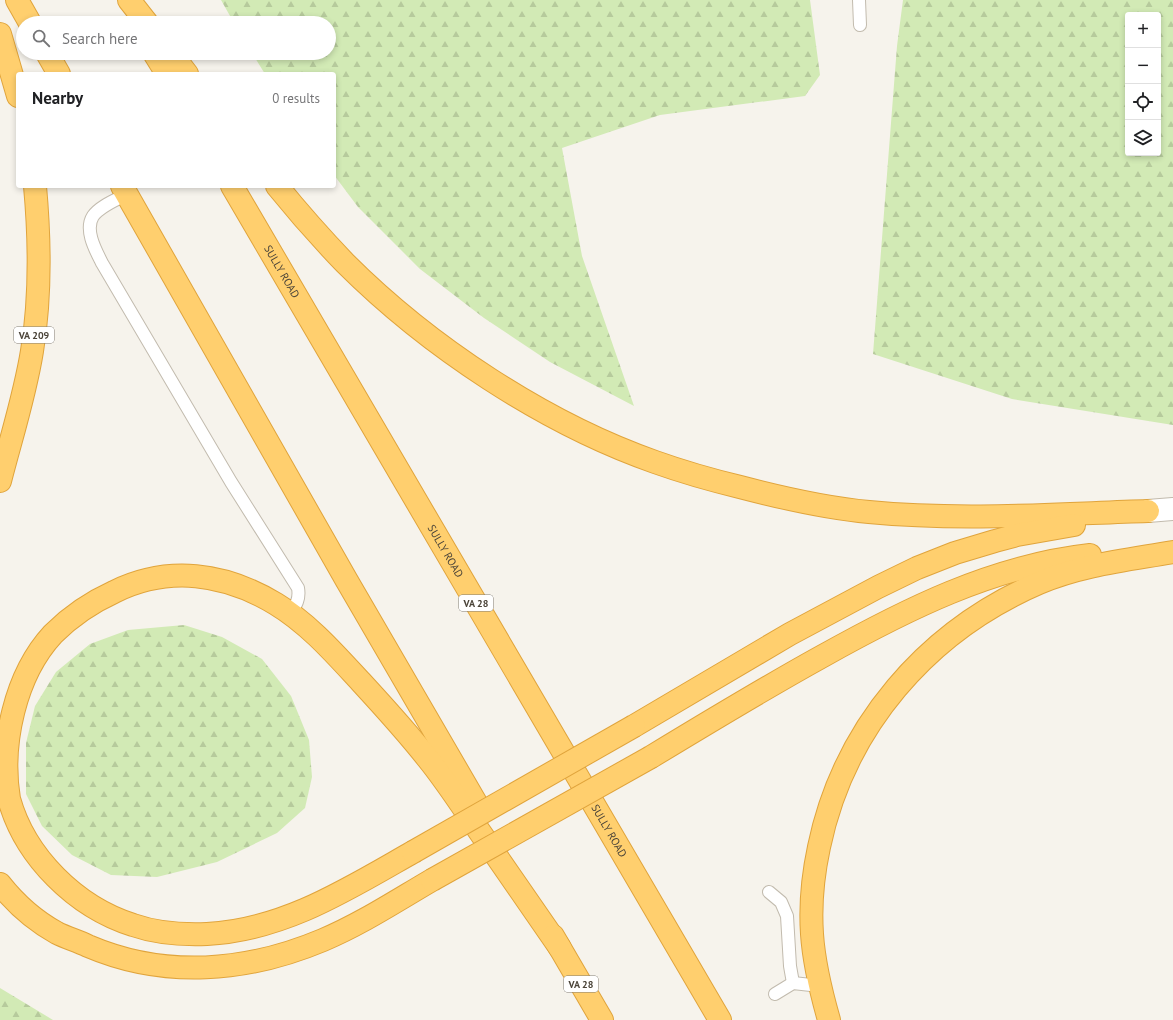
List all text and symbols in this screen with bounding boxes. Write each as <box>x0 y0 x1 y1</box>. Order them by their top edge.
map controls <box>1125 12 1161 156</box>
button: + <box>1125 12 1161 48</box>
search box <box>16 16 336 60</box>
icon: search <box>30 27 52 49</box>
text: Search here <box>62 29 138 48</box>
button: − <box>1125 48 1161 84</box>
button: locate <box>1125 84 1161 120</box>
text: Nearby <box>32 87 83 109</box>
text: 0 results <box>272 90 320 107</box>
button: layers <box>1125 120 1161 156</box>
street label: SULLY ROAD <box>261 242 303 300</box>
road number: VA 209 <box>14 327 54 343</box>
street label: SULLY ROAD <box>425 522 467 580</box>
road number: VA 28 <box>459 595 493 611</box>
street label: SULLY ROAD <box>588 802 630 860</box>
road number: VA 28 <box>564 976 598 992</box>

